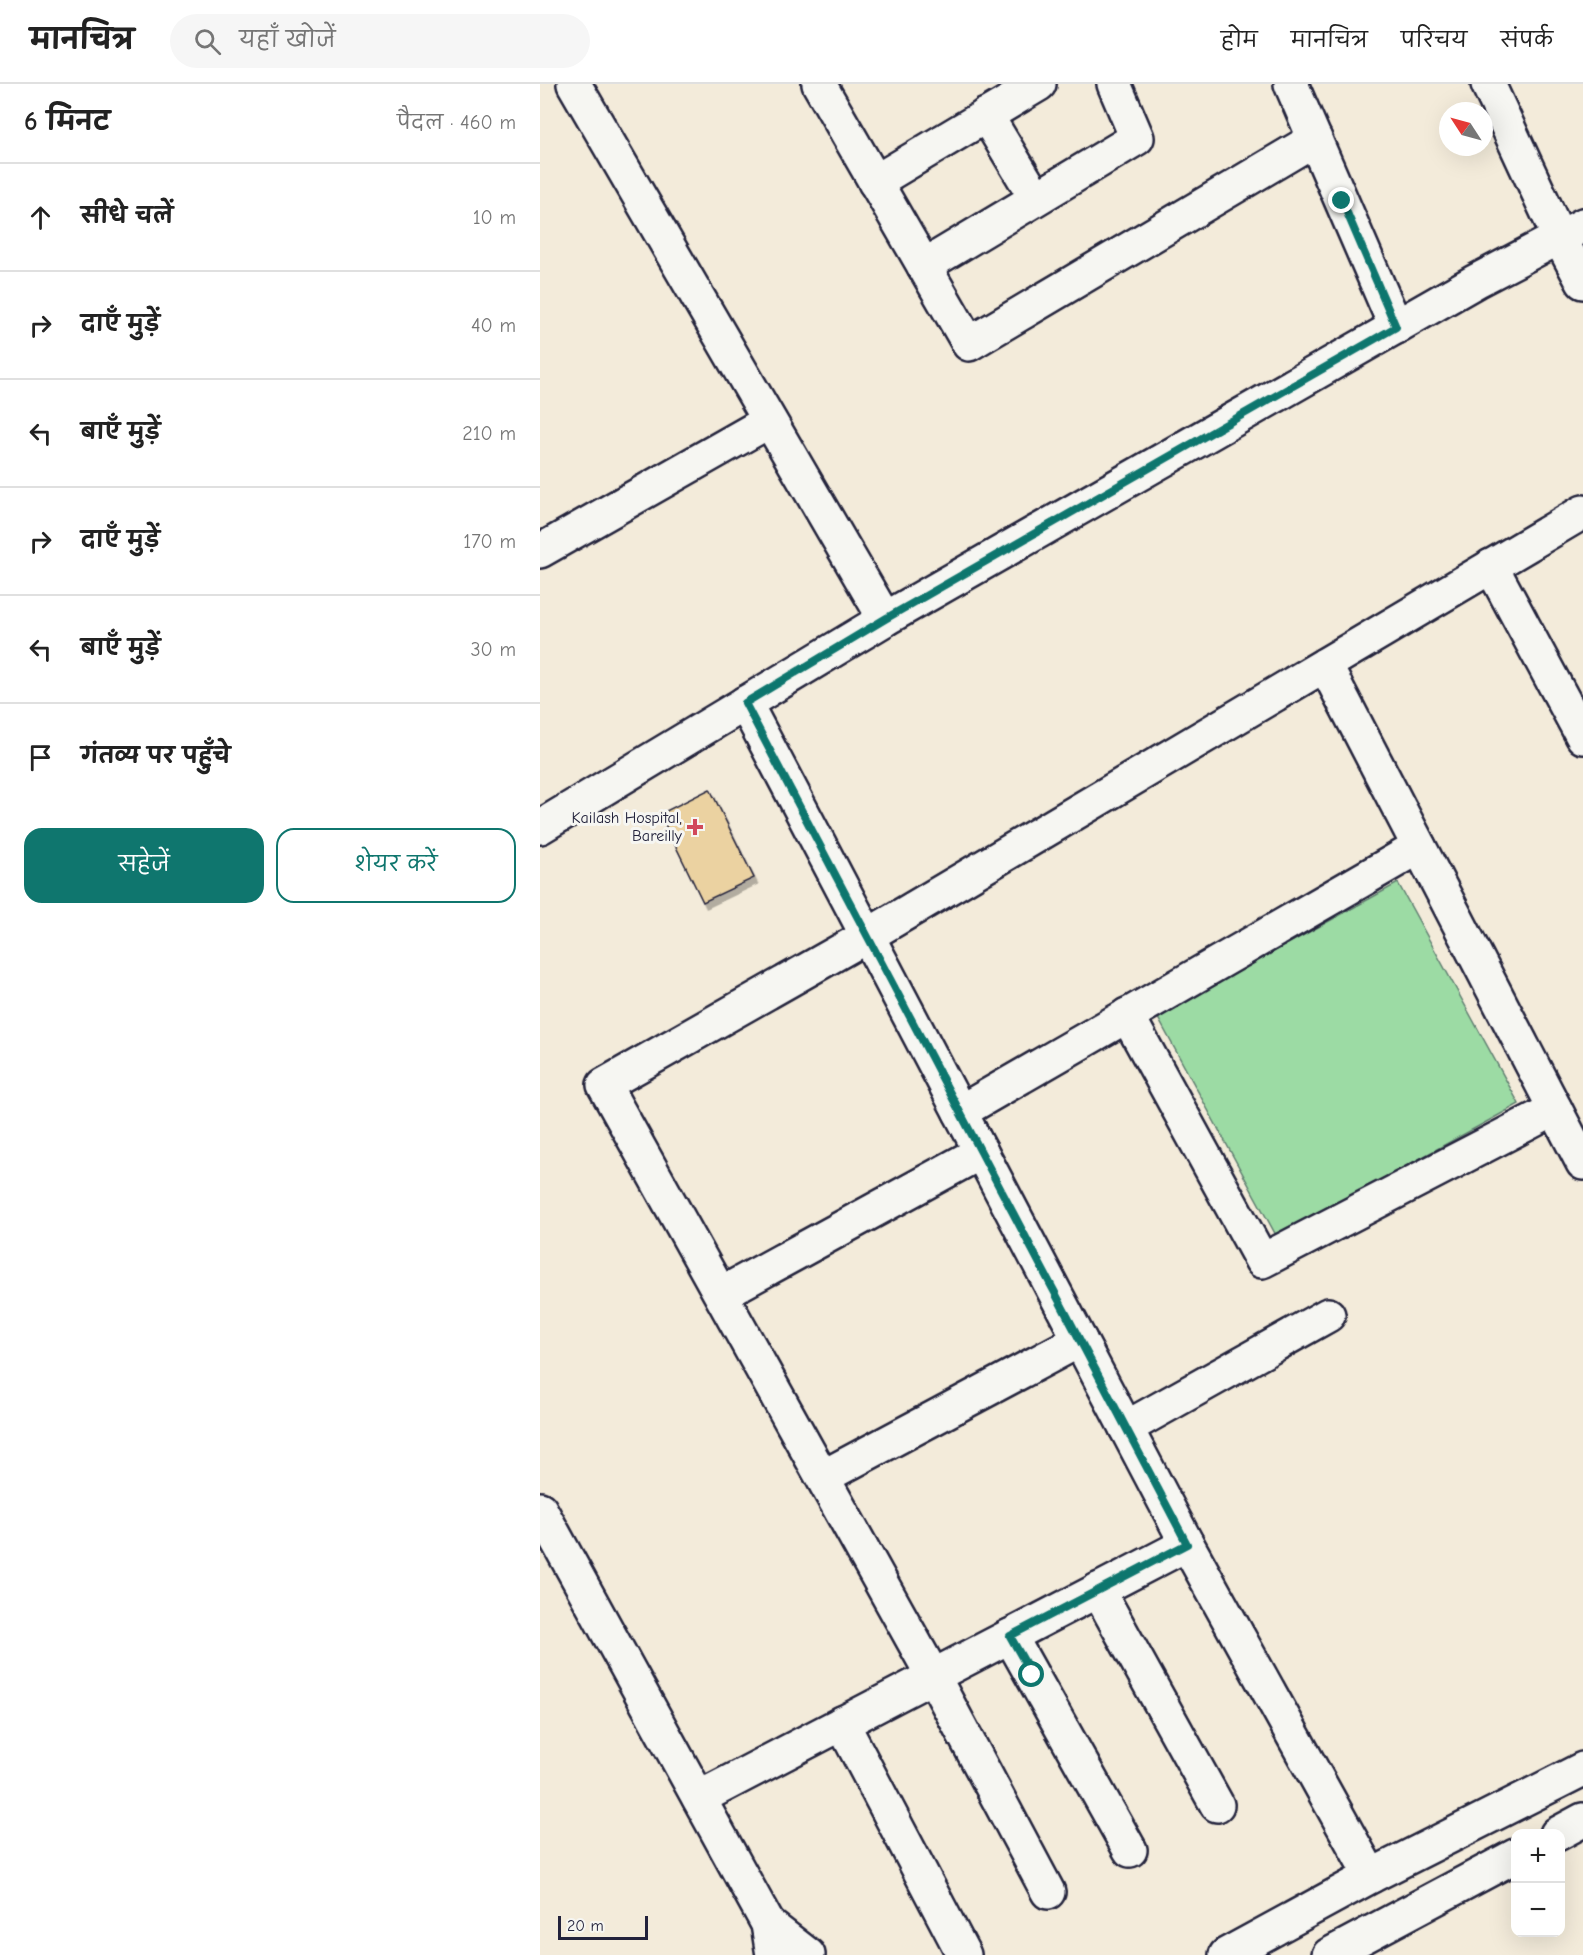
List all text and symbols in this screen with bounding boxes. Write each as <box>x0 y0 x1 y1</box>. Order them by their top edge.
search box <box>170 14 590 68</box>
text: मानचित्र <box>30 24 134 56</box>
icon: search <box>191 25 224 58</box>
text: यहाँ खोजें <box>239 27 336 53</box>
text: होम <box>1221 28 1258 52</box>
text: मानचित्र <box>1291 28 1368 52</box>
text: परिचय <box>1401 28 1467 52</box>
text: संपर्क <box>1500 28 1553 52</box>
north arrow <box>1439 102 1493 156</box>
text: 6 मिनट <box>24 107 110 137</box>
text: पैदल · 460 m <box>397 111 516 134</box>
route end <box>1328 187 1354 213</box>
icon: ahead <box>24 201 57 234</box>
text: सीधे चलें <box>81 203 173 229</box>
text: 10 m <box>473 206 516 229</box>
icon: right <box>24 309 57 342</box>
text: दाएँ मुड़ें <box>81 311 160 337</box>
text: 40 m <box>471 314 516 337</box>
icon: left <box>24 417 57 450</box>
text: बाएँ मुड़ें <box>81 419 160 445</box>
text: 210 m <box>462 422 516 445</box>
icon: right <box>24 525 57 558</box>
text: दाएँ मुड़ें <box>81 527 160 553</box>
text: 170 m <box>463 530 516 553</box>
icon: left <box>24 633 57 666</box>
text: बाएँ मुड़ें <box>81 635 160 661</box>
text: 30 m <box>470 638 516 661</box>
icon: arrive <box>24 741 57 774</box>
text: गंतव्य पर पहुँचे <box>81 743 230 769</box>
place label: Kailash Hospital, Bareilly <box>572 809 683 845</box>
marker: Kailash Hospital, Bareilly <box>686 818 704 836</box>
button: सहेजें <box>24 828 264 903</box>
button: शेयर करें <box>276 828 516 903</box>
route start <box>1018 1661 1044 1687</box>
map controls <box>1511 1829 1565 1937</box>
button: + <box>1511 1829 1565 1883</box>
button: − <box>1511 1883 1565 1937</box>
scale bar <box>558 1913 648 1940</box>
text: 20 m <box>567 1917 604 1935</box>

